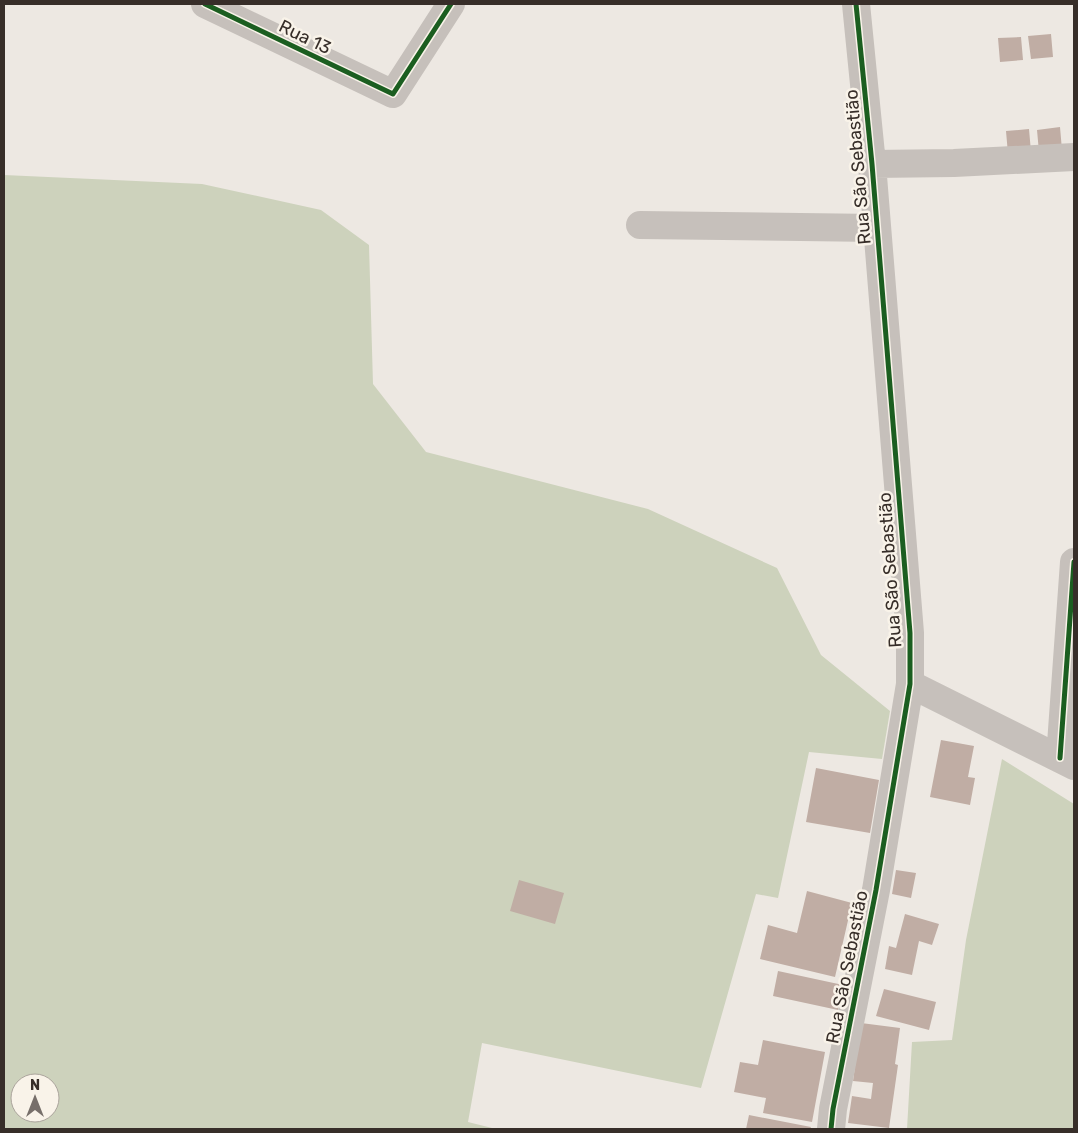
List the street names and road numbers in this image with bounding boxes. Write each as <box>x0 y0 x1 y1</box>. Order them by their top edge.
street label: Rua 13 <box>275 15 335 59</box>
street label: Rua São Sebastião <box>840 89 876 245</box>
street label: Rua São Sebastião <box>874 492 906 648</box>
street label: Rua São Sebastião <box>821 889 873 1045</box>

